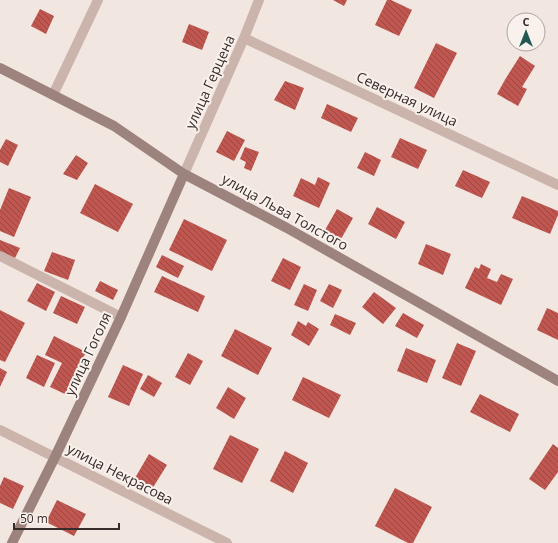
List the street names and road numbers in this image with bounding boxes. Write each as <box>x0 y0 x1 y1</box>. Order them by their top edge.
street label: улица Герцена <box>180 32 239 132</box>
street label: Северная улица <box>354 67 461 130</box>
street label: улица Льва Толстого <box>219 169 352 254</box>
street label: улица Гоголя <box>60 309 115 399</box>
street label: улица Некрасова <box>64 439 177 509</box>

